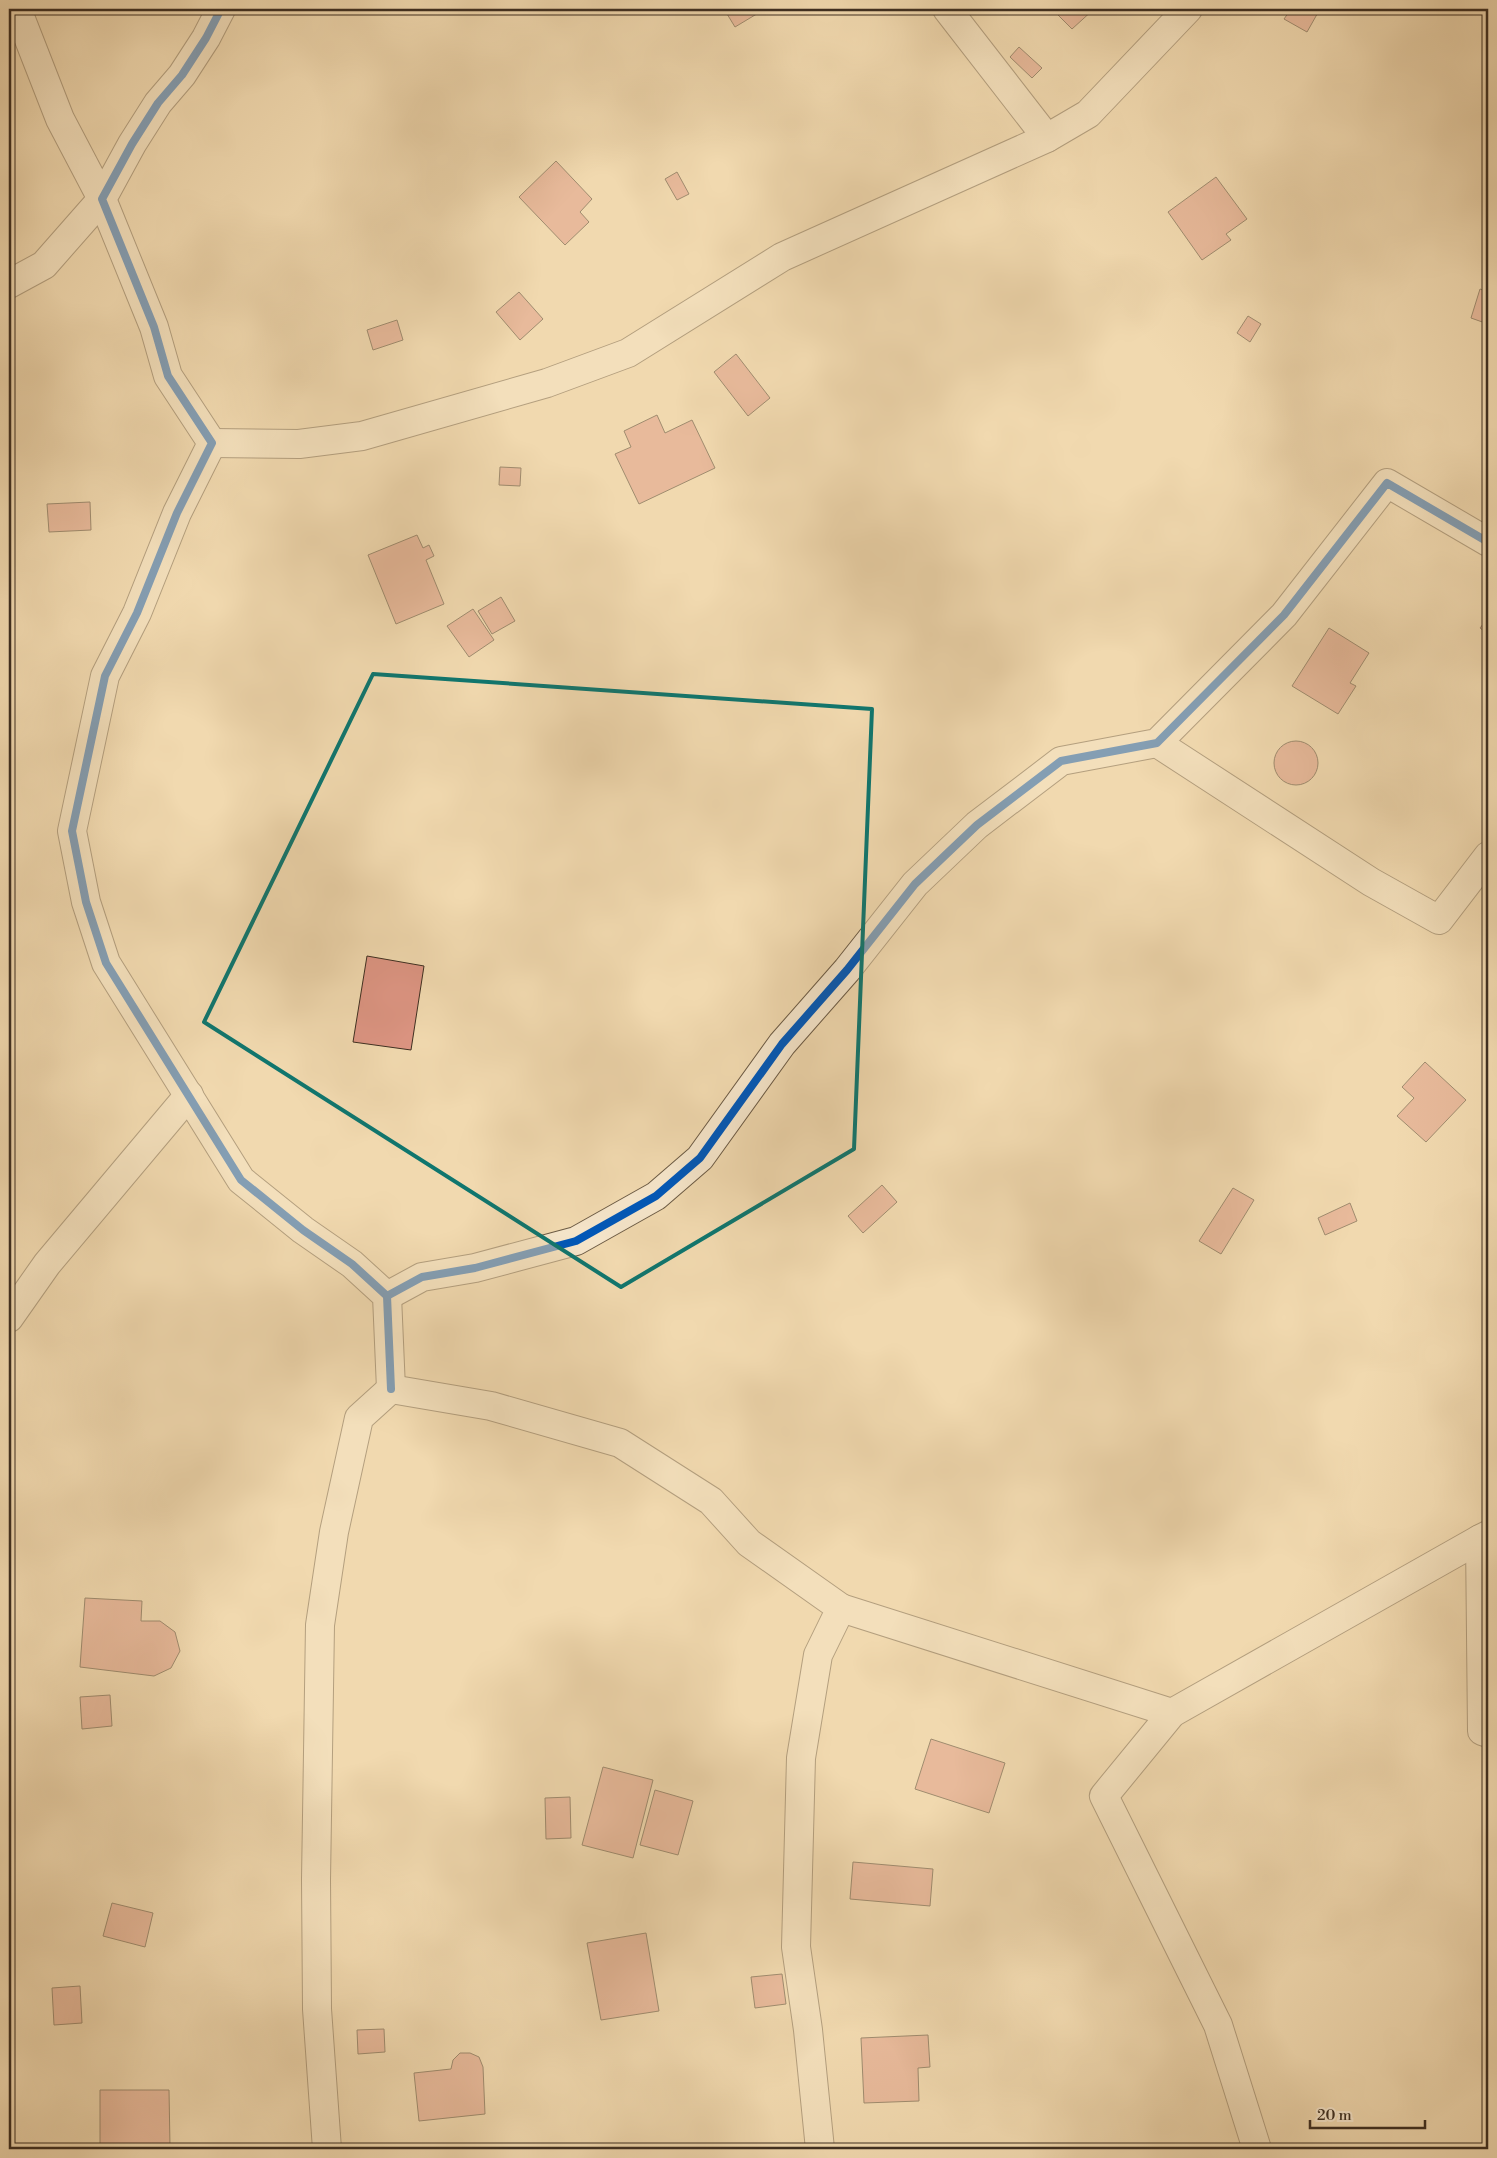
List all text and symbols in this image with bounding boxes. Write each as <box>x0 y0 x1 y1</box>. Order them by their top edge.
scale bar <box>1310 2098 1424 2130</box>
text: 20 m <box>1317 2106 1352 2125</box>

